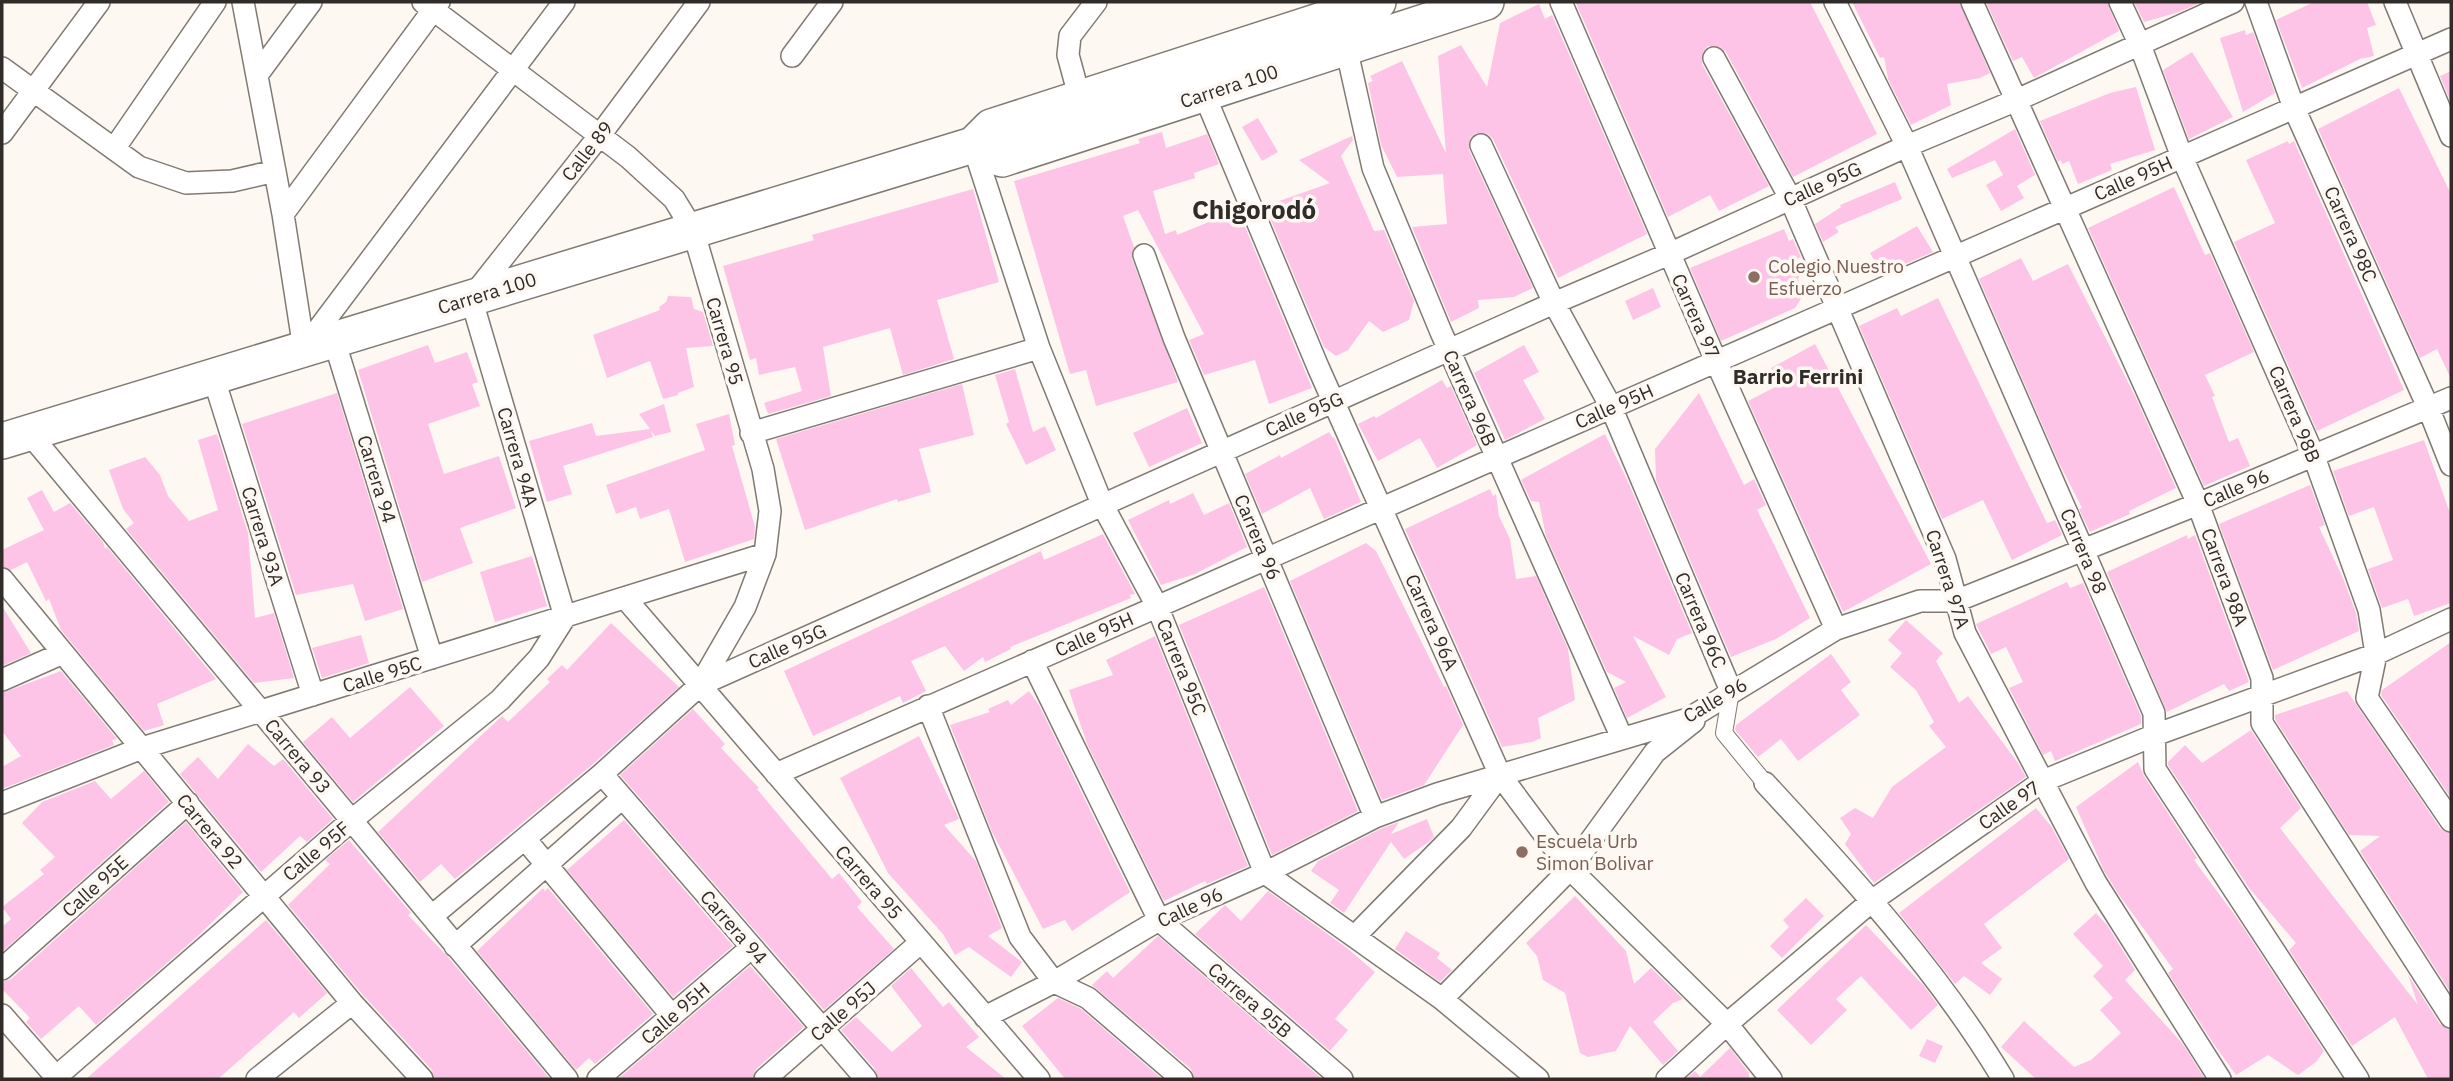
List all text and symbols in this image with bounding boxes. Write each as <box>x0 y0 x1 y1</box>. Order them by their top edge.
street label: Carrera 100 <box>1177 59 1281 113</box>
street label: Calle 89 <box>556 116 618 186</box>
street label: Calle 95H <box>2090 150 2176 206</box>
street label: Calle 95G <box>1779 156 1865 212</box>
street label: Carrera 98C <box>2319 182 2383 286</box>
district label: Chigorodó <box>1192 192 1316 226</box>
place label: Colegio Nuestro Esfuerzo <box>1768 254 1904 300</box>
street label: Carrera 100 <box>435 267 539 319</box>
marker: Colegio Nuestro Esfuerzo <box>1746 269 1762 285</box>
street label: Carrera 97 <box>1667 270 1725 362</box>
street label: Carrera 95 <box>701 294 749 388</box>
street label: Carrera 96B <box>1438 346 1502 450</box>
district label: Barrio Ferrini <box>1733 362 1863 390</box>
street label: Carrera 98B <box>2264 362 2326 466</box>
street label: Calle 95H <box>1571 378 1657 434</box>
street label: Calle 95G <box>1261 386 1347 442</box>
street label: Carrera 94A <box>492 404 544 510</box>
street label: Carrera 94 <box>352 432 402 526</box>
street label: Calle 96 <box>2199 463 2273 513</box>
street label: Carrera 93A <box>237 483 289 589</box>
street label: Carrera 96 <box>1229 491 1287 583</box>
street label: Carrera 98 <box>2055 505 2113 597</box>
street label: Carrera 98A <box>2196 525 2254 629</box>
street label: Carrera 97A <box>1921 526 1975 632</box>
street label: Carrera 96C <box>1670 568 1732 672</box>
street label: Carrera 96A <box>1400 570 1464 674</box>
street label: Calle 95H <box>1051 606 1137 662</box>
street label: Carrera 95C <box>1152 615 1212 719</box>
street label: Calle 95G <box>744 618 830 674</box>
street label: Calle 95C <box>339 651 425 697</box>
street label: Calle 96 <box>1679 672 1751 728</box>
street label: Carrera 93 <box>260 714 336 798</box>
street label: Calle 97 <box>1973 775 2045 835</box>
street label: Carrera 92 <box>172 789 248 873</box>
street label: Calle 95F <box>277 816 355 886</box>
place label: Escuela Urb Simon Bolivar <box>1536 829 1654 875</box>
street label: Carrera 95 <box>830 840 908 924</box>
marker: Escuela Urb Simon Bolivar <box>1514 844 1530 860</box>
street label: Calle 95E <box>57 850 133 922</box>
street label: Calle 96 <box>1153 881 1227 933</box>
street label: Carrera 94 <box>695 885 773 969</box>
street label: Carrera 95B <box>1203 957 1297 1043</box>
street label: Calle 95J <box>805 976 881 1046</box>
street label: Calle 95H <box>636 977 714 1049</box>

